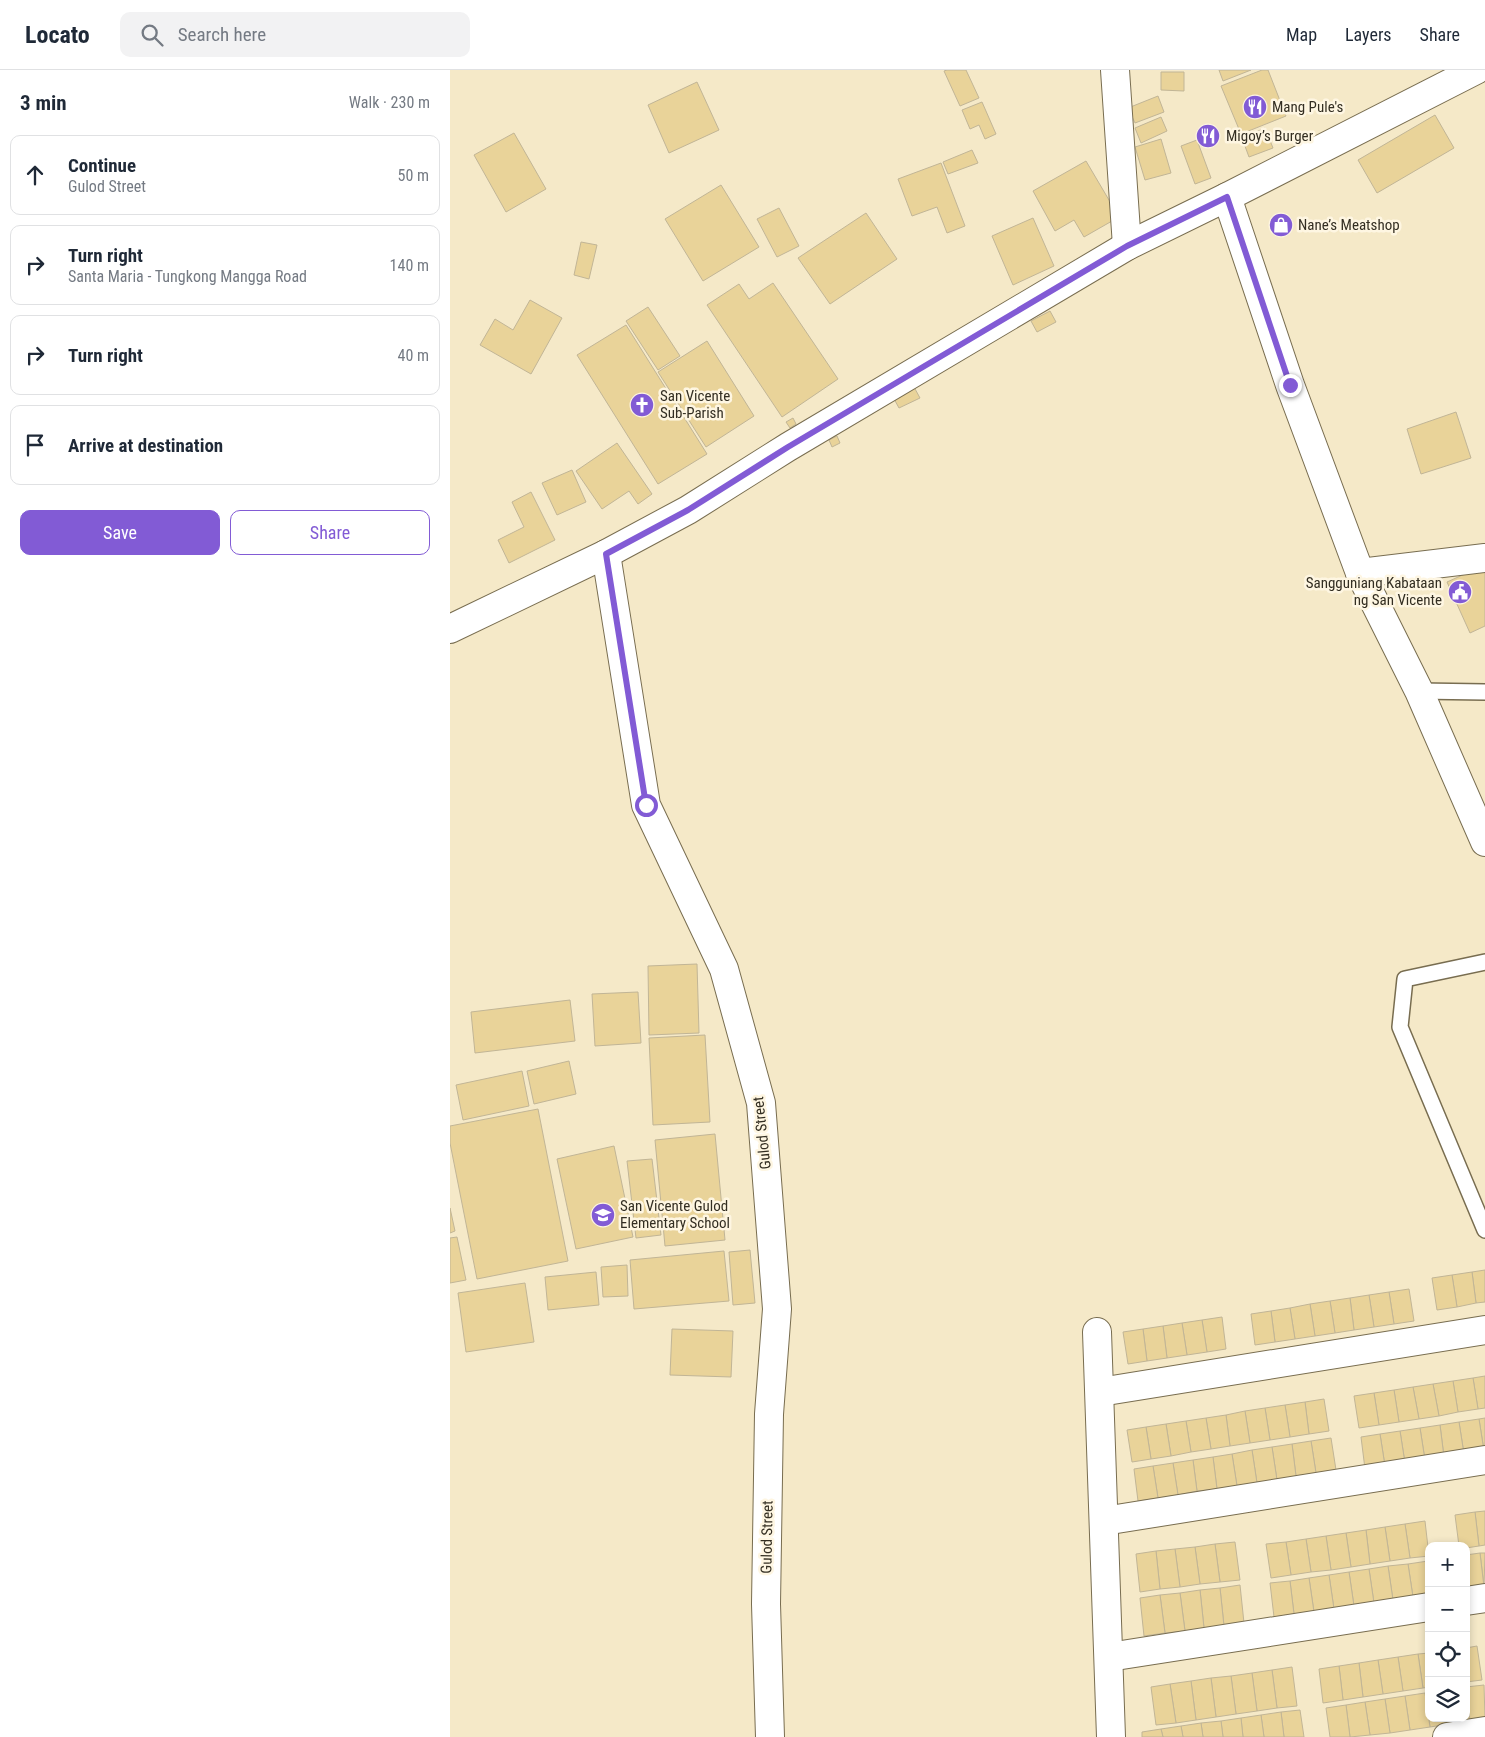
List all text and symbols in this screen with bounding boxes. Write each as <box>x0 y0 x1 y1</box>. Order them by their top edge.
search box <box>120 12 470 57</box>
text: Locato <box>25 21 90 49</box>
icon: search <box>138 21 166 49</box>
text: Search here <box>178 23 266 46</box>
text: Map <box>1286 24 1317 45</box>
text: Layers <box>1345 24 1392 45</box>
text: Share <box>1420 24 1460 45</box>
text: 3 min <box>20 91 67 115</box>
text: Walk · 230 m <box>349 93 430 112</box>
restaurant icon: Mang Pule's <box>1242 94 1268 120</box>
place label: Mang Pule's <box>1272 98 1344 116</box>
restaurant icon: Migoy’s Burger <box>1195 123 1221 149</box>
place label: Migoy’s Burger <box>1226 127 1314 145</box>
text: Continue <box>68 154 136 177</box>
icon: ahead <box>21 161 49 189</box>
text: 50 m <box>397 166 429 185</box>
text: Gulod Street <box>68 177 146 196</box>
shop icon: Nane’s Meatshop <box>1268 212 1294 238</box>
place label: Nane’s Meatshop <box>1298 216 1400 234</box>
text: Turn right <box>68 244 143 267</box>
icon: right <box>21 251 49 279</box>
text: 140 m <box>390 256 429 275</box>
text: Santa Maria - Tungkong Mangga Road <box>68 267 307 286</box>
icon: right <box>21 341 49 369</box>
text: Turn right <box>68 344 143 367</box>
text: 40 m <box>397 346 429 365</box>
route end <box>1279 374 1302 397</box>
place label: San Vicente Sub-Parish <box>660 387 730 422</box>
church icon: San Vicente Sub-Parish <box>629 392 655 418</box>
icon: arrive <box>21 431 49 459</box>
text: Arrive at destination <box>68 434 223 457</box>
button: Save <box>20 510 220 555</box>
button: Share <box>230 510 430 555</box>
place label: Sangguniang Kabataan ng San Vicente <box>1306 574 1442 609</box>
public building icon: Sangguniang Kabataan ng San Vicente <box>1447 579 1473 605</box>
route start <box>635 794 658 817</box>
street label: Gulod Street <box>749 1096 775 1170</box>
place label: San Vicente Gulod Elementary School <box>620 1197 730 1232</box>
school or university icon: San Vicente Gulod Elementary School <box>590 1202 616 1228</box>
street label: Gulod Street <box>757 1500 777 1574</box>
map controls <box>1425 1542 1470 1722</box>
button: + <box>1425 1542 1470 1587</box>
button: − <box>1425 1587 1470 1632</box>
button: locate <box>1425 1632 1470 1677</box>
button: layers <box>1425 1677 1470 1722</box>

